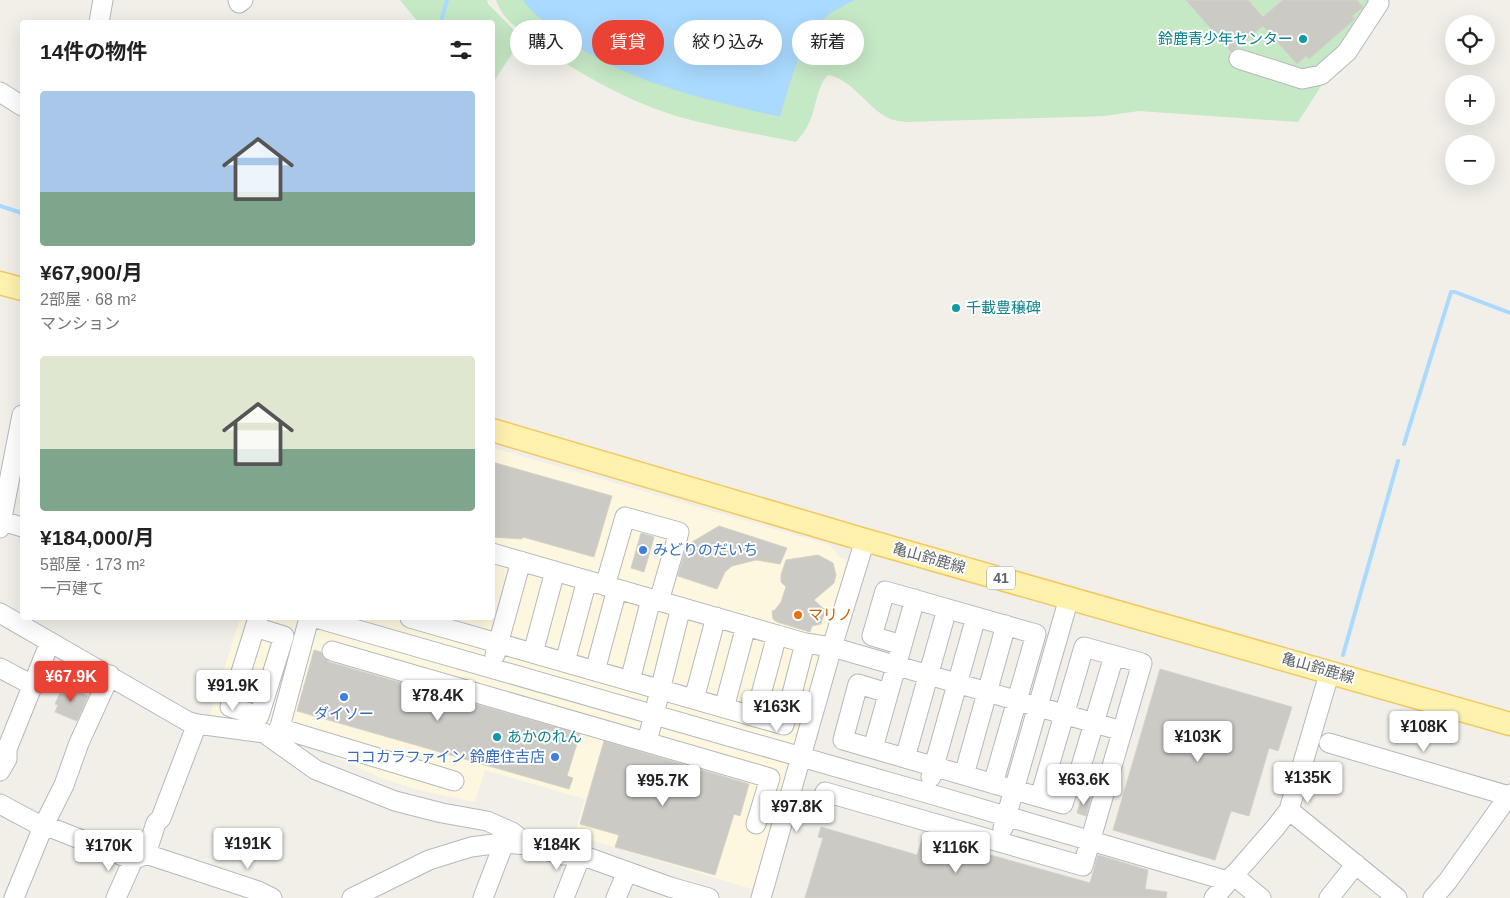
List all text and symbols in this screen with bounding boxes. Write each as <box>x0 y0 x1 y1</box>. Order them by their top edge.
map controls <box>1445 15 1495 185</box>
button: locate <box>1445 15 1495 65</box>
chip: 購入 <box>510 20 582 65</box>
chip: 賃貸 <box>592 20 664 65</box>
chip: 絞り込み <box>674 20 782 65</box>
chip: 新着 <box>792 20 864 65</box>
place label: 鈴鹿青少年センター <box>1158 30 1293 47</box>
marker: 鈴鹿青少年センター <box>1297 33 1309 45</box>
icon: filters <box>447 36 475 64</box>
text: 14件の物件 <box>40 40 147 63</box>
button: + <box>1445 75 1495 125</box>
icon: home <box>213 124 303 214</box>
button: − <box>1445 135 1495 185</box>
text: ¥67,900/月 <box>40 261 143 284</box>
text: 2部屋 · 68 m² <box>40 291 136 308</box>
place label: 千載豊穣碑 <box>966 299 1041 316</box>
marker: 千載豊穣碑 <box>950 302 962 314</box>
text: マンション <box>40 315 120 332</box>
icon: home <box>213 389 303 479</box>
text: ¥184,000/月 <box>40 526 154 549</box>
street label: 亀山鈴鹿線 <box>891 539 968 576</box>
place label: みどりのだいち <box>653 541 758 558</box>
marker: みどりのだいち <box>637 544 649 556</box>
text: 5部屋 · 173 m² <box>40 556 145 573</box>
road number: 41 <box>987 566 1015 590</box>
text: 一戸建て <box>40 580 104 597</box>
place label: マリノ <box>808 606 853 623</box>
marker: マリノ <box>792 609 804 621</box>
street label: 亀山鈴鹿線 <box>1280 649 1357 686</box>
pin: ¥67.9K <box>30 660 112 703</box>
text: ¥67.9K <box>45 668 97 685</box>
pin: ¥91.9K <box>192 670 274 712</box>
text: ¥91.9K <box>207 677 259 694</box>
pin: ¥78.4K <box>397 680 479 722</box>
text: ¥78.4K <box>412 687 464 704</box>
pin: ¥163K <box>742 690 812 733</box>
marker: ダイソー <box>338 691 350 703</box>
text: ¥163K <box>753 698 801 715</box>
place label: ダイソー <box>314 705 374 722</box>
pin: ¥108K <box>1389 710 1459 753</box>
text: ¥108K <box>1400 718 1448 735</box>
pin: ¥103K <box>1163 720 1233 763</box>
place label: あかのれん <box>507 728 582 745</box>
text: ¥103K <box>1174 728 1222 745</box>
marker: あかのれん <box>491 731 503 743</box>
place label: ココカラファイン 鈴鹿住吉店 <box>346 748 545 765</box>
marker: ココカラファイン 鈴鹿住吉店 <box>549 751 561 763</box>
pin: ¥135K <box>1273 762 1343 804</box>
pin: ¥95.7K <box>622 764 704 807</box>
pin: ¥63.6K <box>1043 764 1125 806</box>
text: ¥135K <box>1284 769 1332 786</box>
text: ¥63.6K <box>1058 771 1110 788</box>
text: ¥95.7K <box>637 772 689 789</box>
pin: ¥97.8K <box>756 790 838 833</box>
text: ¥97.8K <box>771 798 823 815</box>
pin: ¥191K <box>213 828 283 870</box>
pin: ¥184K <box>522 828 592 871</box>
pin: ¥170K <box>74 830 144 872</box>
pin: ¥116K <box>921 832 991 874</box>
text: ¥191K <box>224 835 272 852</box>
text: ¥184K <box>533 836 581 853</box>
text: ¥170K <box>85 837 133 854</box>
text: ¥116K <box>933 839 979 856</box>

